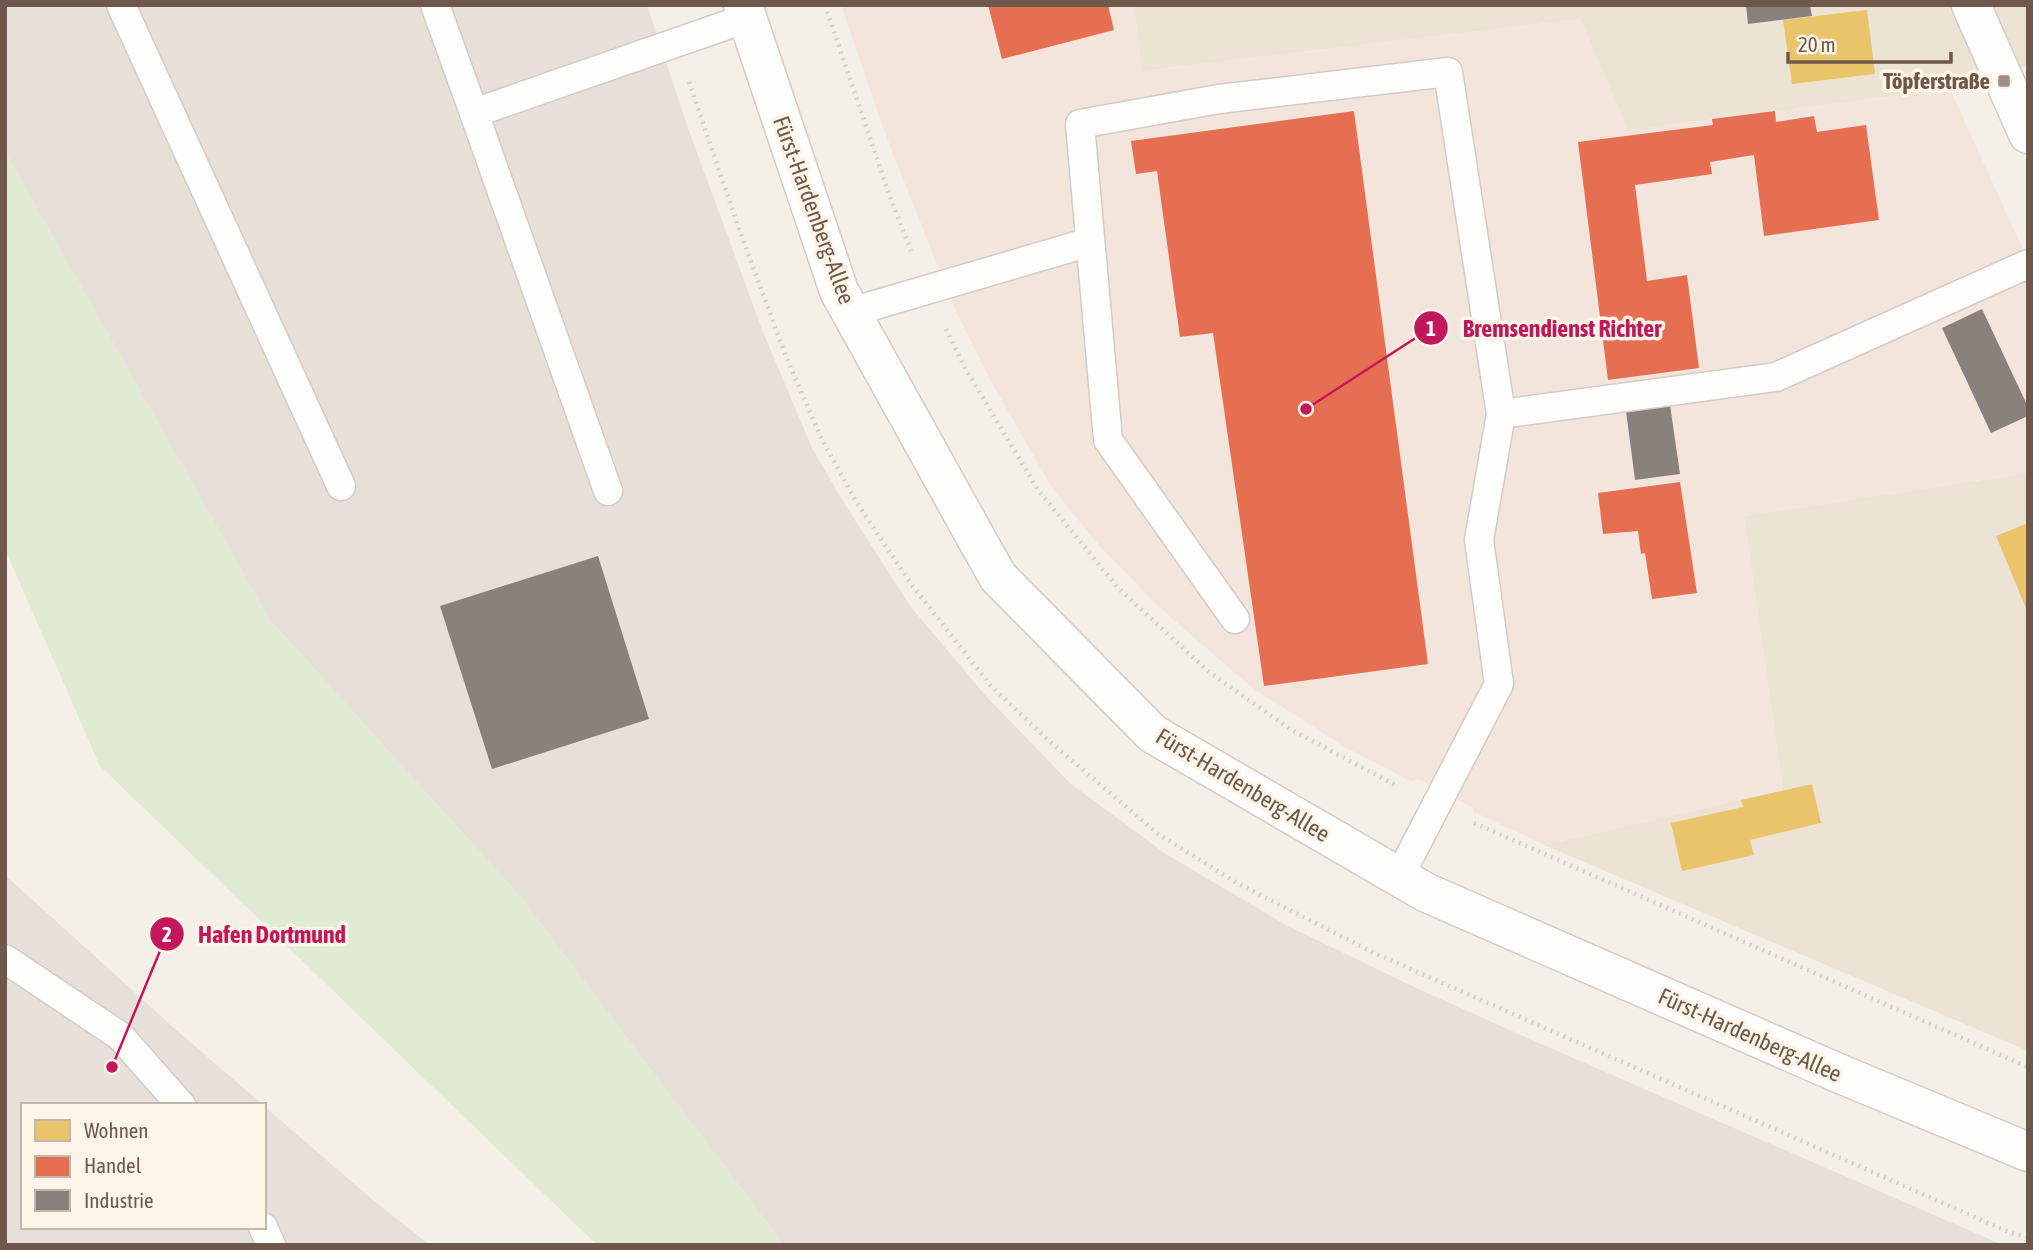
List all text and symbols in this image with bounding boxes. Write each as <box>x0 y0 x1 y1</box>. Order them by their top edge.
scale bar <box>1788 21 1951 65</box>
text: 20 m <box>1798 32 1836 56</box>
place label: Töpferstraße <box>1883 68 1990 94</box>
marker: Töpferstraße <box>1996 73 2012 89</box>
street label: Fürst-Hardenberg-Allee <box>768 113 860 307</box>
callout: Bremsendienst Richter <box>1413 306 1675 351</box>
text: Bremsendienst Richter <box>1463 315 1662 342</box>
text: 1 <box>1426 316 1436 340</box>
street label: Fürst-Hardenberg-Allee <box>1152 723 1334 847</box>
callout: Hafen Dortmund <box>149 912 360 957</box>
text: Hafen Dortmund <box>198 921 346 948</box>
text: 2 <box>162 922 172 946</box>
street label: Fürst-Hardenberg-Allee <box>1654 983 1846 1087</box>
legend <box>21 1103 266 1229</box>
text: Wohnen <box>84 1118 149 1142</box>
text: Handel <box>84 1153 142 1177</box>
text: Industrie <box>84 1188 154 1212</box>

